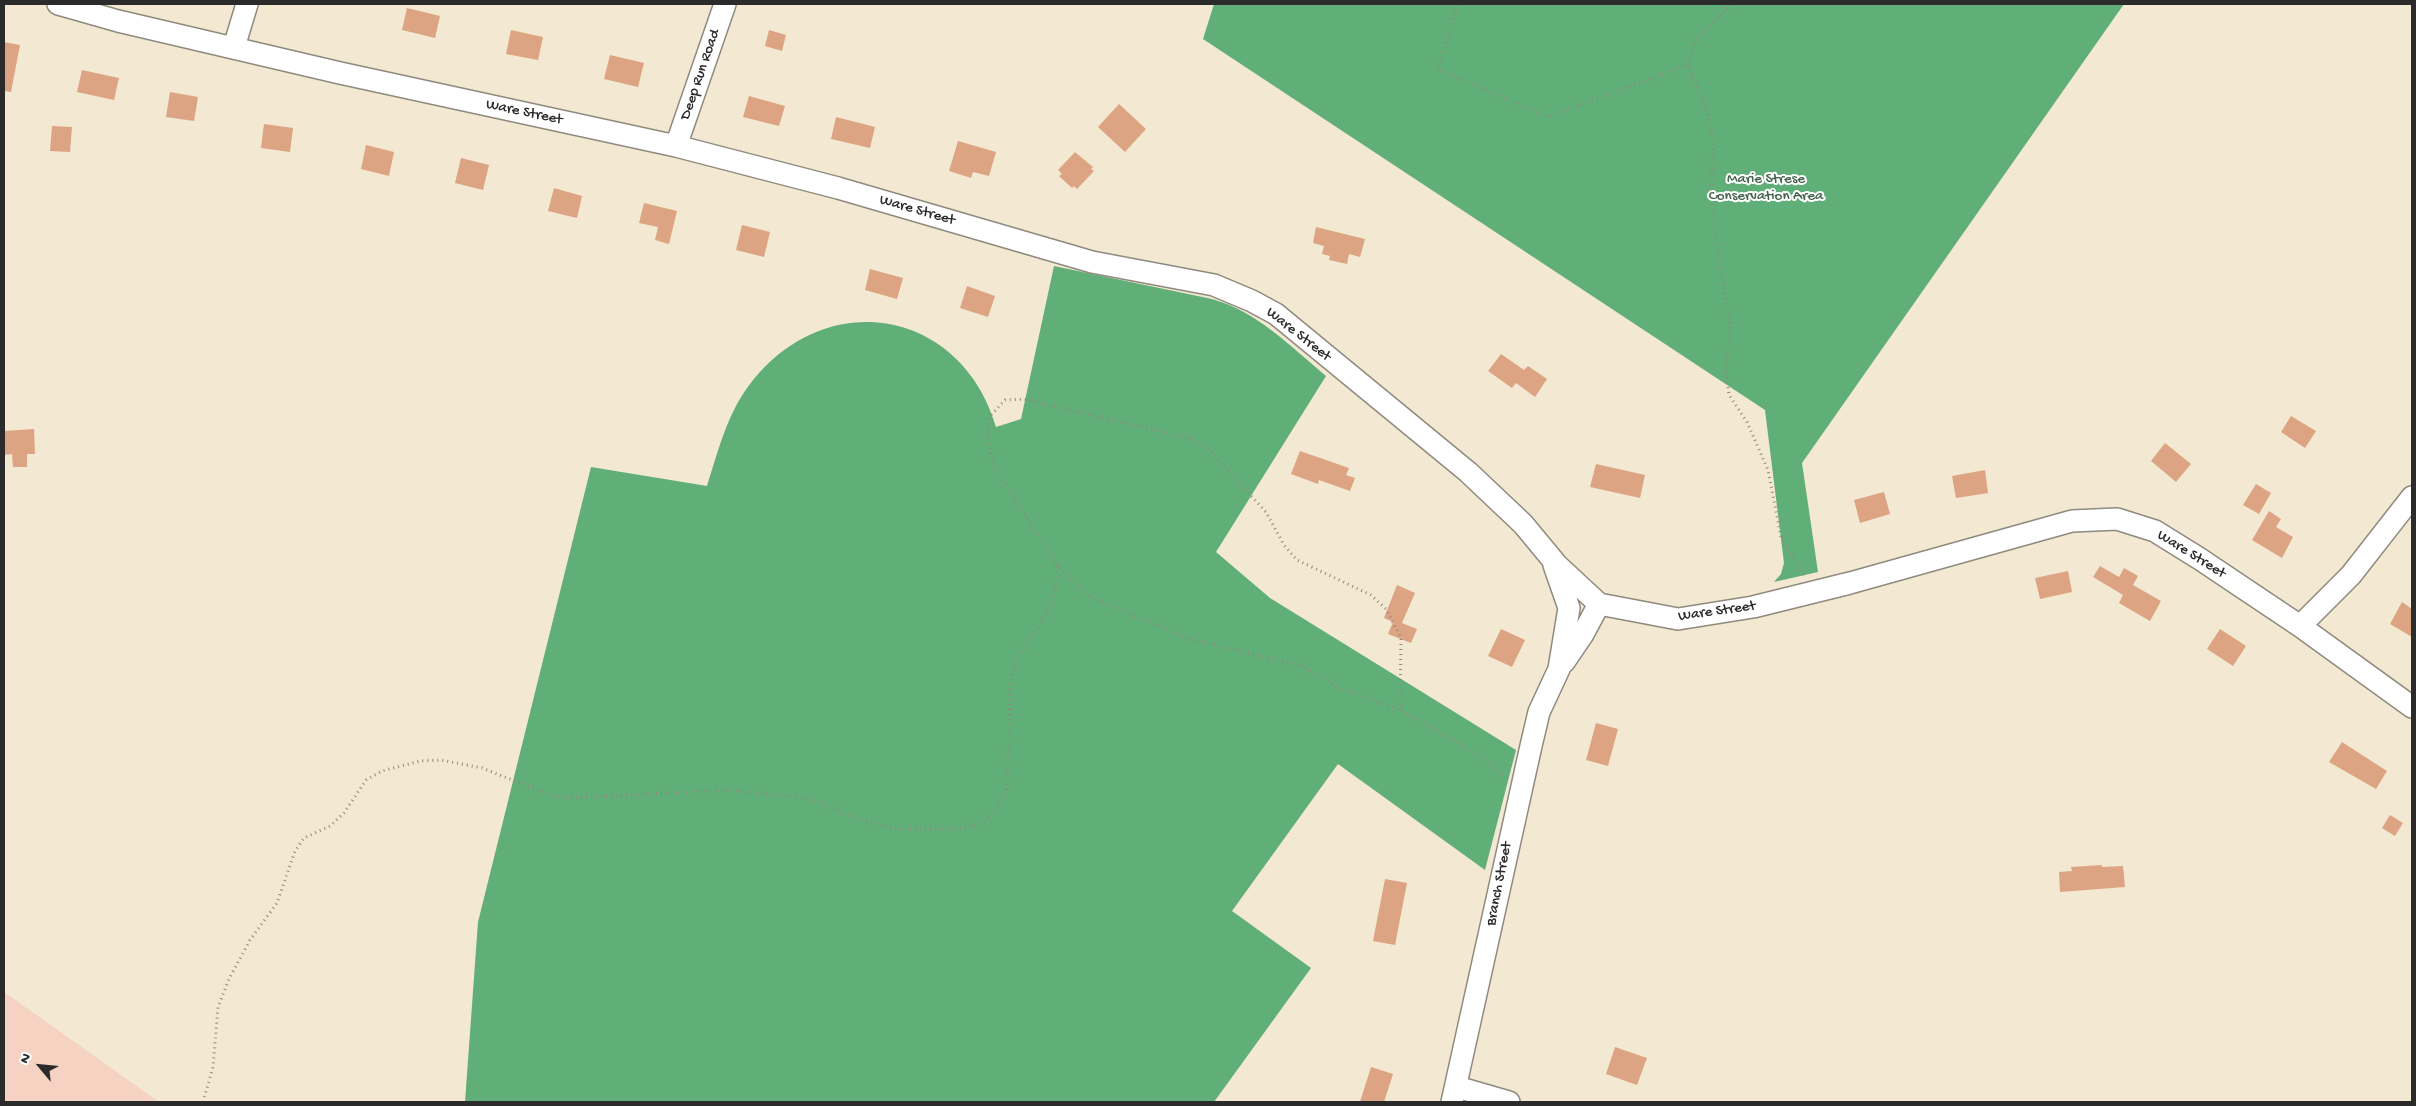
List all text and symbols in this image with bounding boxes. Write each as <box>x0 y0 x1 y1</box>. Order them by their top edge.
street label: Deep Run Road <box>677 27 725 123</box>
street label: Ware Street <box>484 96 564 130</box>
park label: Marie Strese Conservation Area <box>1709 171 1823 206</box>
street label: Ware Street <box>877 192 957 230</box>
street label: Ware Street <box>1262 304 1334 366</box>
street label: Ware Street <box>2153 527 2229 583</box>
street label: Ware Street <box>1677 598 1757 626</box>
street label: Branch Street <box>1483 840 1517 928</box>
north arrow <box>15 1041 65 1091</box>
text: N <box>17 1051 36 1067</box>

